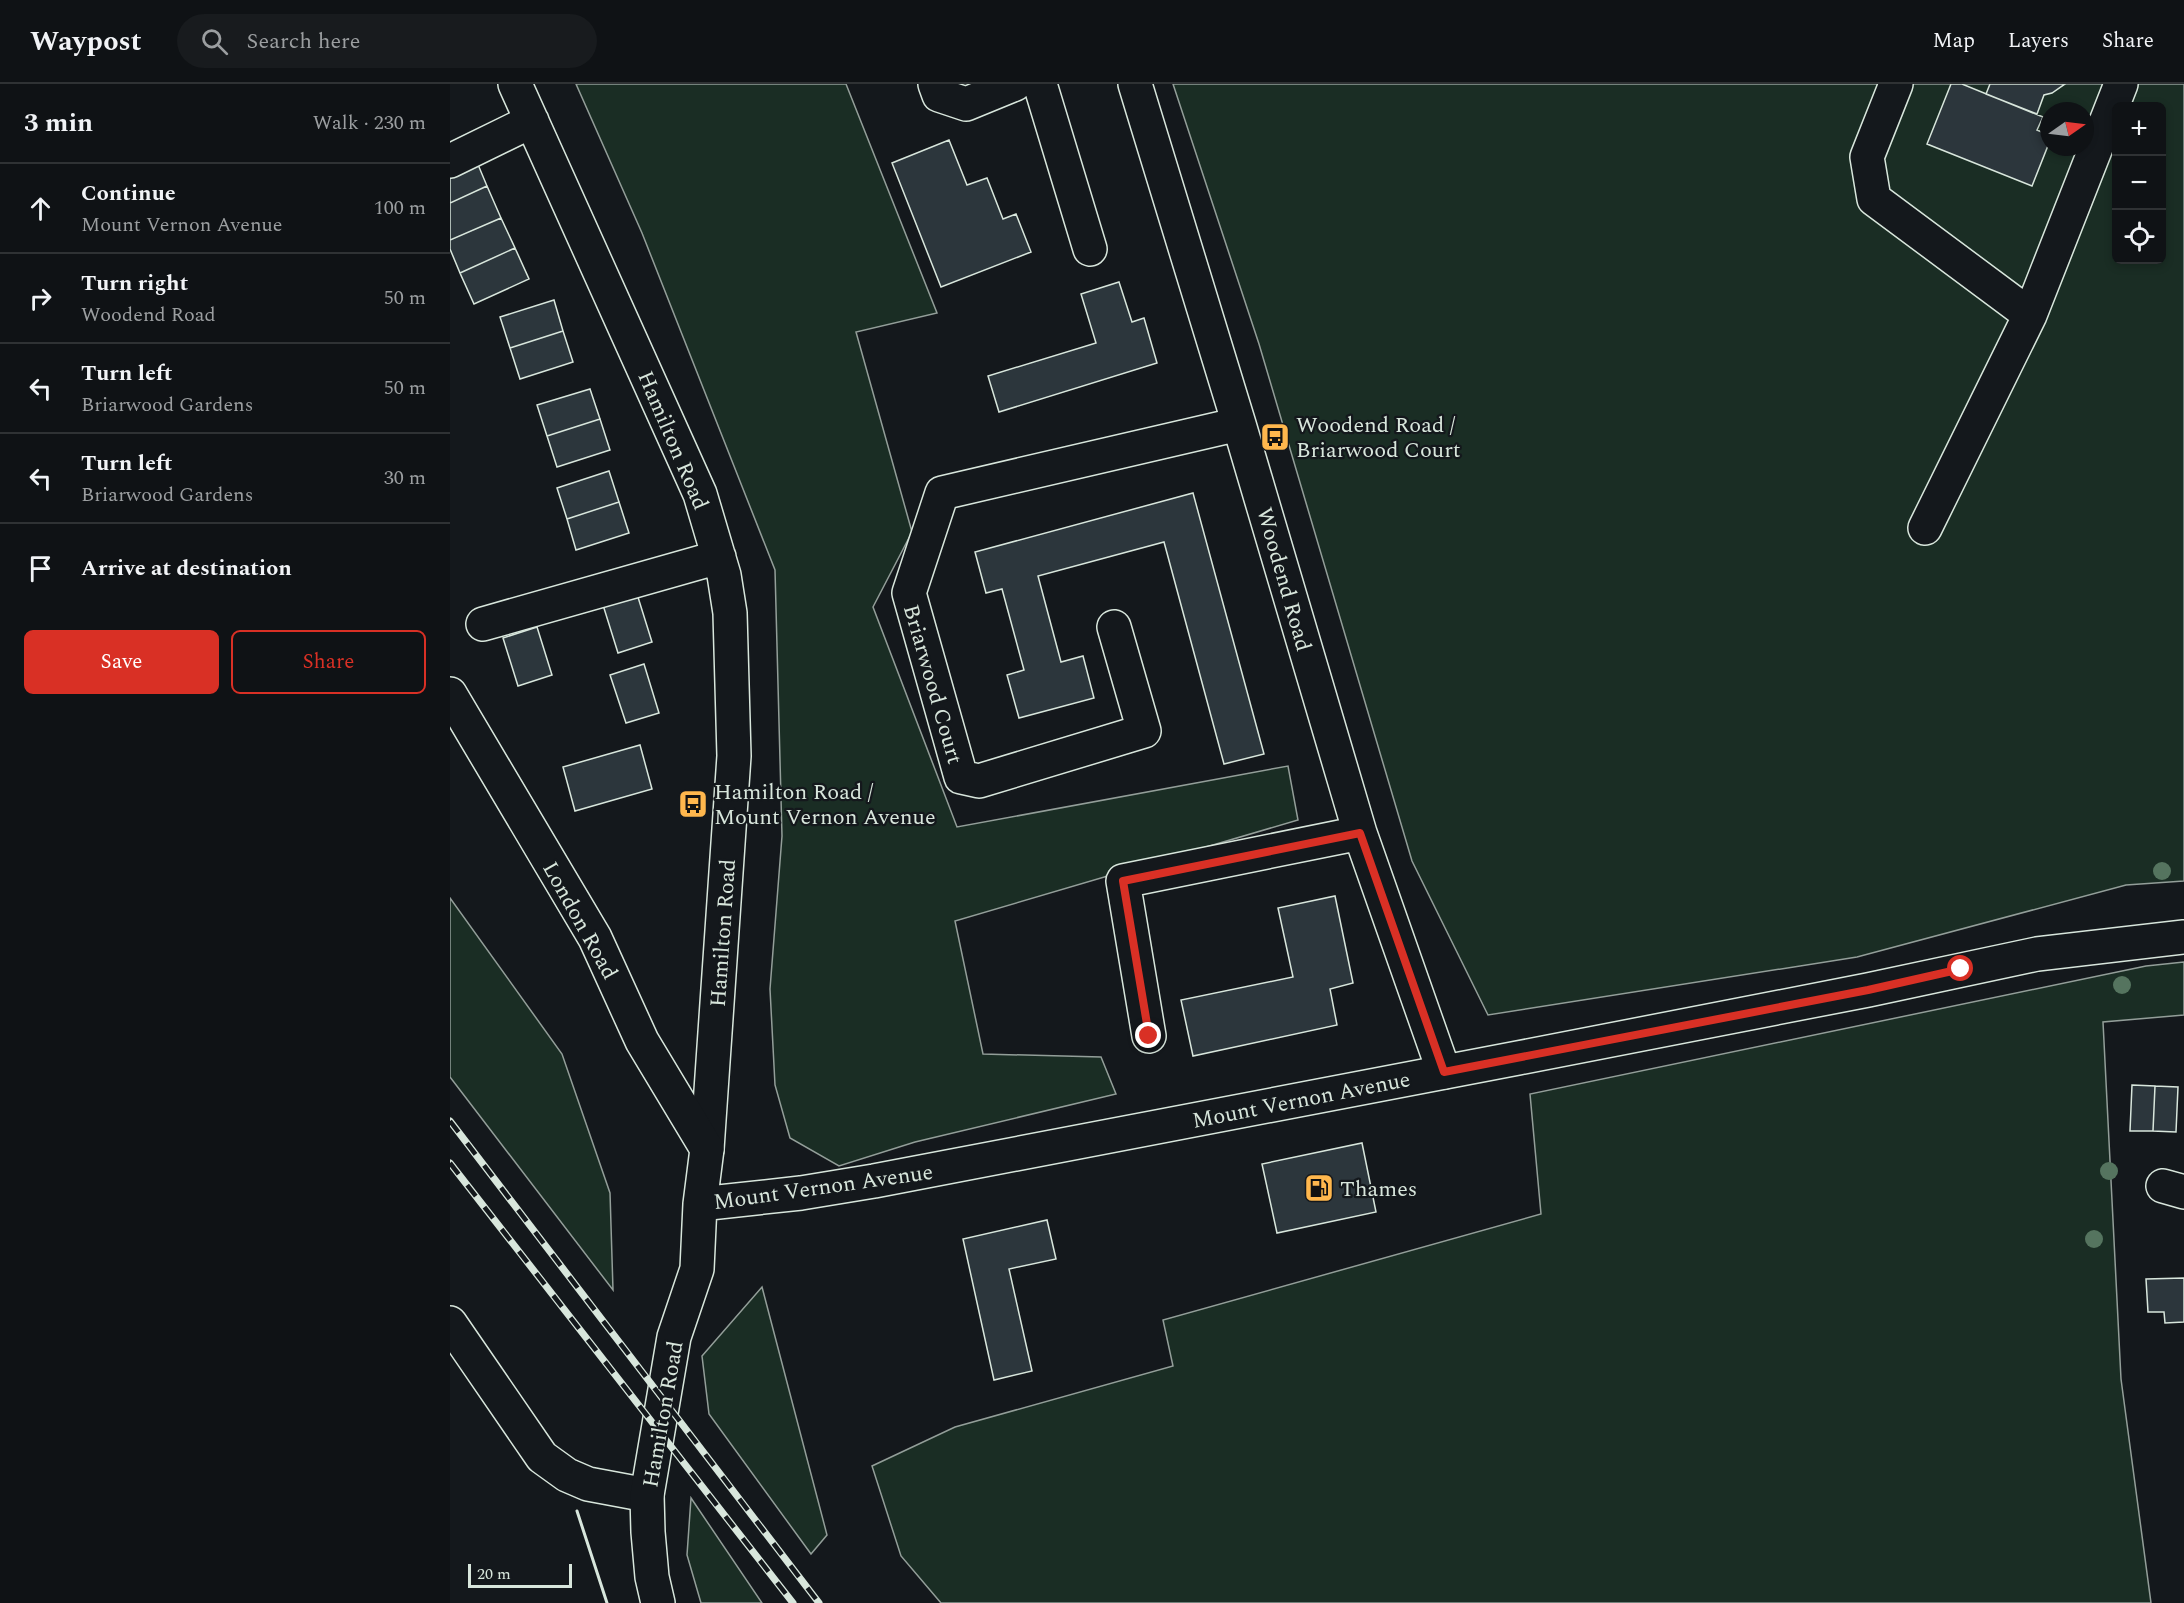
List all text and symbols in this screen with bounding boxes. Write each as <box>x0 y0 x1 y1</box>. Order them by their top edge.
search box <box>177 14 597 68</box>
text: Waypost <box>30 20 141 63</box>
icon: search <box>198 25 231 58</box>
text: Search here <box>246 25 361 58</box>
text: Map <box>1933 25 1975 57</box>
text: Layers <box>2008 25 2069 57</box>
text: Share <box>2102 25 2154 57</box>
north arrow <box>2040 102 2094 156</box>
map controls <box>2112 102 2166 264</box>
button: + <box>2112 102 2166 156</box>
text: 3 min <box>24 103 93 143</box>
text: Walk · 230 m <box>313 108 426 138</box>
button: − <box>2112 156 2166 210</box>
text: Continue <box>81 177 176 210</box>
icon: ahead <box>24 192 57 225</box>
text: 100 m <box>374 193 426 223</box>
text: Mount Vernon Avenue <box>81 210 282 240</box>
button: locate <box>2112 210 2166 264</box>
text: Turn right <box>81 267 188 300</box>
icon: right <box>24 282 57 315</box>
text: 50 m <box>384 283 426 313</box>
text: Woodend Road <box>81 300 216 330</box>
text: Turn left <box>81 357 173 390</box>
street label: Hamilton Road <box>628 366 717 515</box>
icon: left <box>24 372 57 405</box>
text: 50 m <box>384 373 426 403</box>
text: Briarwood Gardens <box>81 390 253 420</box>
place label: Woodend Road / Briarwood Court <box>1296 409 1461 467</box>
bus stop icon: Woodend Road / Briarwood Court <box>1259 421 1291 453</box>
text: Turn left <box>81 447 173 480</box>
icon: left <box>24 462 57 495</box>
text: 30 m <box>384 463 426 493</box>
text: Briarwood Gardens <box>81 480 253 510</box>
street label: Woodend Road <box>1247 504 1320 655</box>
icon: arrive <box>24 552 57 585</box>
text: Arrive at destination <box>81 552 292 585</box>
street label: Briarwood Court <box>894 601 971 768</box>
button: Save <box>24 630 219 694</box>
button: Share <box>231 630 426 694</box>
place label: Hamilton Road / Mount Vernon Avenue <box>714 776 936 834</box>
bus stop icon: Hamilton Road / Mount Vernon Avenue <box>677 788 709 820</box>
street label: London Road <box>534 856 626 986</box>
street label: Hamilton Road <box>702 858 745 1008</box>
route start <box>1947 955 1973 981</box>
route end <box>1135 1022 1161 1048</box>
street label: Mount Vernon Avenue <box>1189 1063 1413 1138</box>
street label: Mount Vernon Avenue <box>711 1156 935 1219</box>
fuel station icon: Thames <box>1303 1172 1335 1204</box>
place label: Thames <box>1340 1173 1417 1206</box>
street label: Hamilton Road <box>634 1338 693 1490</box>
scale bar <box>468 1561 572 1588</box>
text: 20 m <box>477 1562 511 1586</box>

